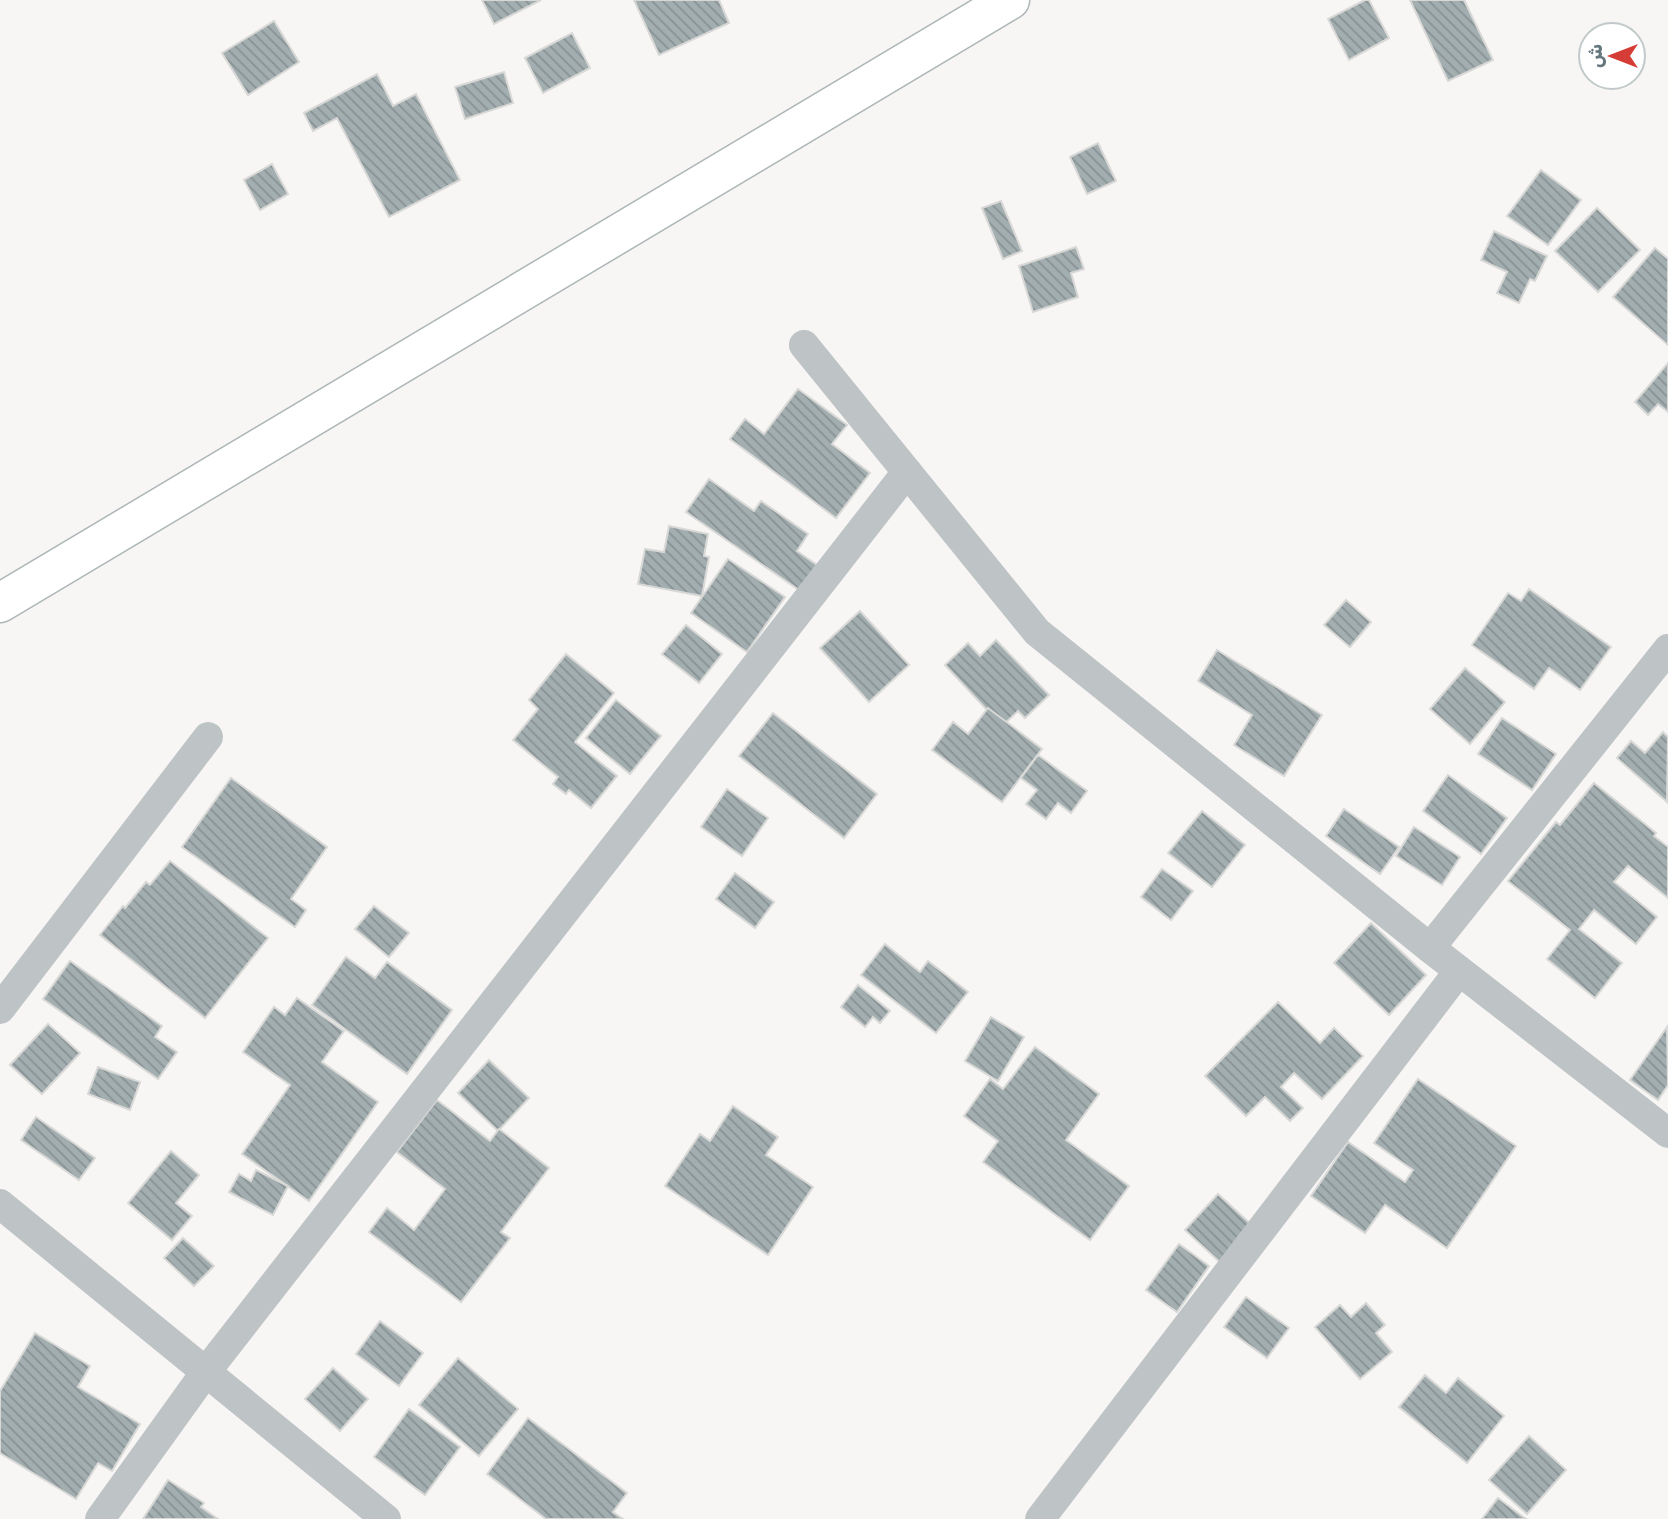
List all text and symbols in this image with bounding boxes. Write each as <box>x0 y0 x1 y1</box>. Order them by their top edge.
north arrow <box>1577 21 1647 91</box>
text: ش <box>1584 44 1607 68</box>

